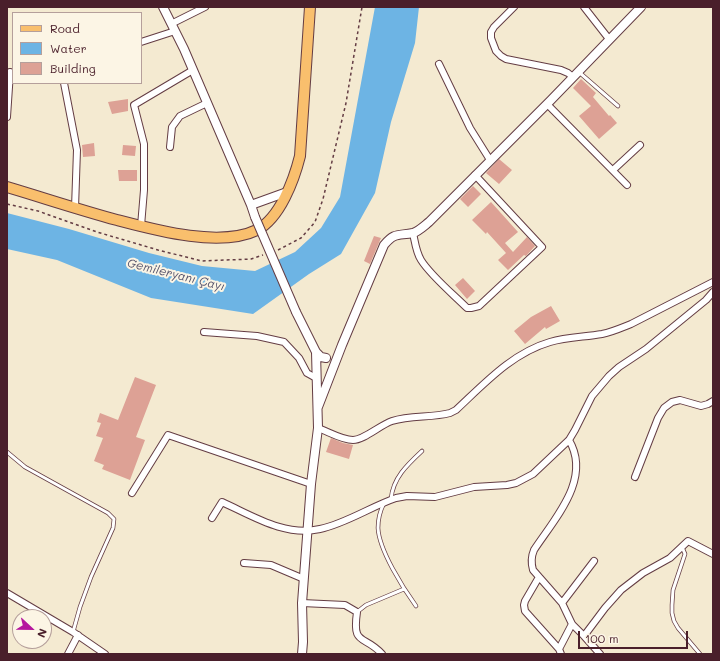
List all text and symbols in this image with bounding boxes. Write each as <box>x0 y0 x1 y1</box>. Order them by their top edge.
legend <box>12 12 142 84</box>
text: Road <box>50 20 80 36</box>
text: Water <box>50 40 87 56</box>
text: Building <box>50 60 96 76</box>
water label: Gemileryanı Çayı <box>126 256 226 294</box>
north arrow <box>12 609 52 649</box>
scale bar <box>580 623 690 649</box>
text: N <box>34 627 51 640</box>
text: 100 m <box>585 630 619 646</box>

